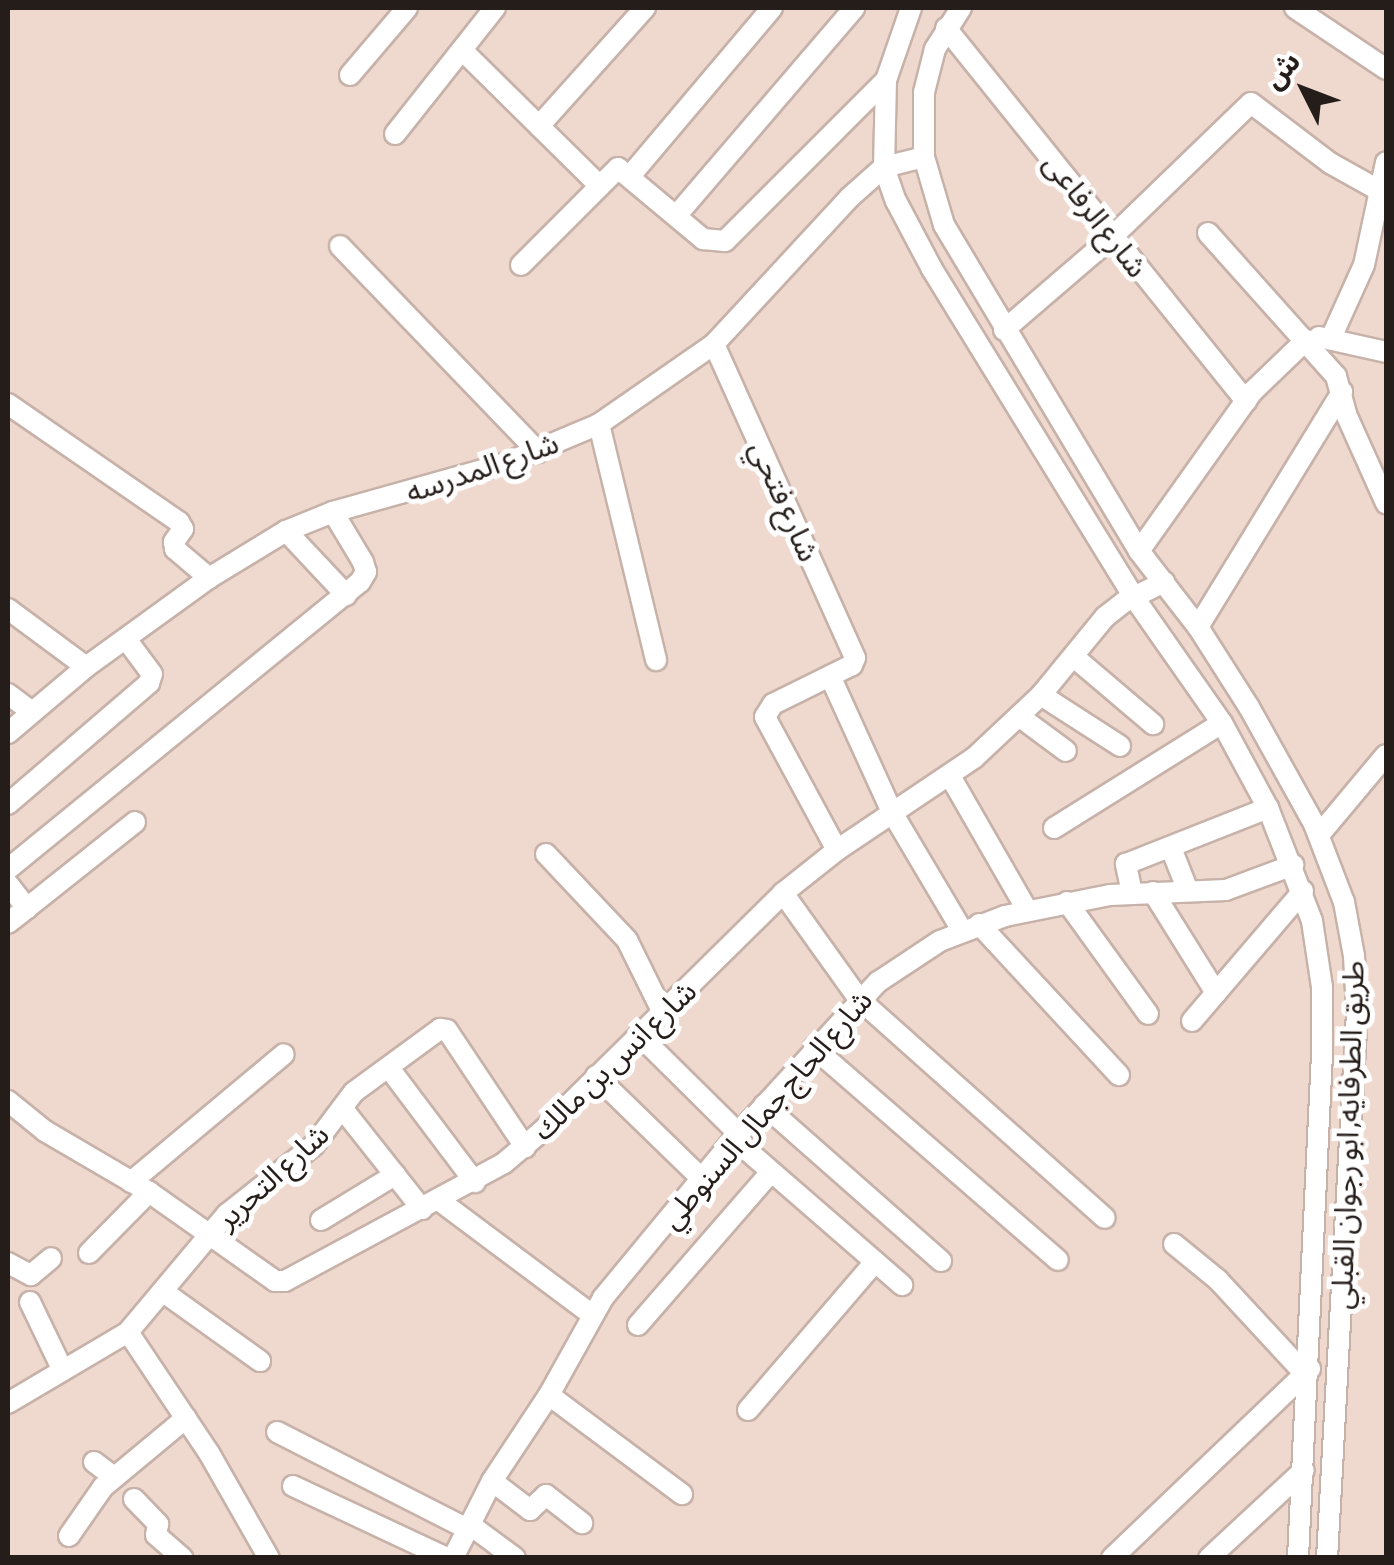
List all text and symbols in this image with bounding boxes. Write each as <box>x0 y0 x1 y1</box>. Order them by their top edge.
north arrow <box>1254 40 1354 140</box>
text: ش <box>1257 45 1306 95</box>
street label: شارع الرفاعى <box>1036 146 1156 284</box>
street label: شارع المدرسه <box>401 424 563 510</box>
street label: شارع فتحي <box>742 435 828 567</box>
street label: طريق الطرفايه, ابو رجوان القبلي <box>1323 960 1371 1310</box>
street label: شارع انس بن مالك <box>525 973 703 1147</box>
street label: شارع الحاج جمال السنوطي <box>652 982 880 1236</box>
street label: شارع التحرير <box>208 1116 336 1236</box>

